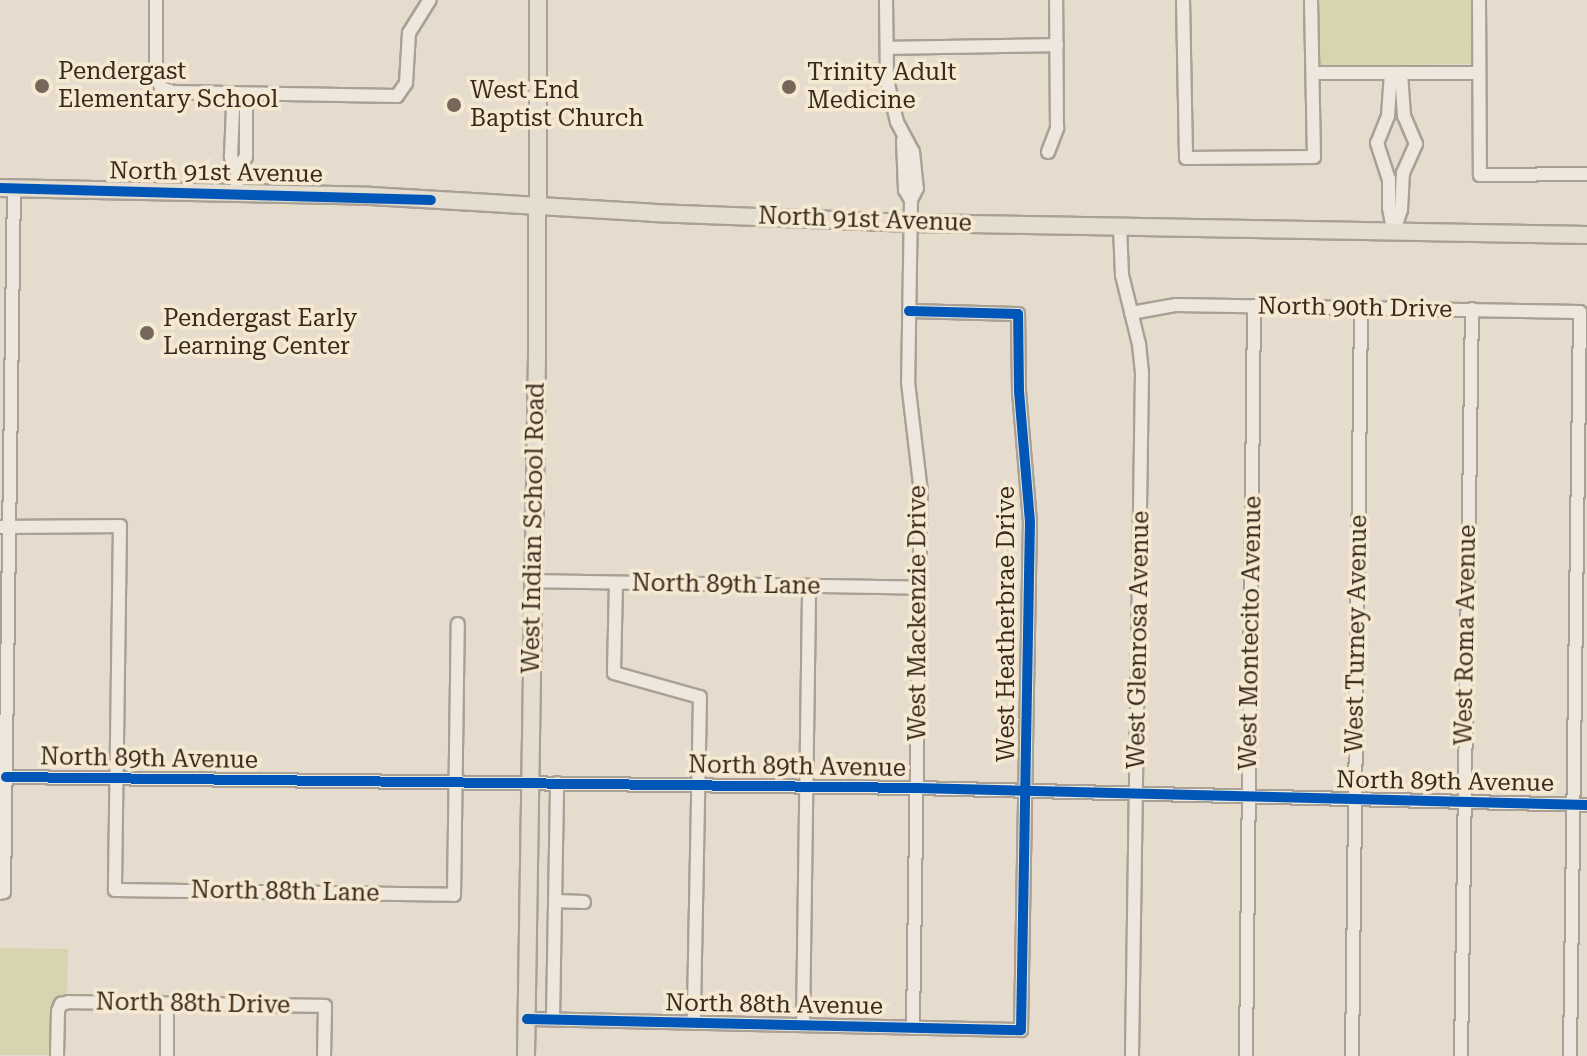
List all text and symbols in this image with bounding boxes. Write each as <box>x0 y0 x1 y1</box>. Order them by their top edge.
place label: Pendergast Elementary School <box>58 58 278 114</box>
place label: Trinity Adult Medicine <box>807 59 956 115</box>
marker: Trinity Adult Medicine <box>778 76 800 98</box>
marker: Pendergast Elementary School <box>33 77 51 95</box>
place label: West End Baptist Church <box>470 77 644 133</box>
marker: West End Baptist Church <box>445 96 463 114</box>
street label: North 91st Avenue <box>109 157 323 189</box>
street label: North 91st Avenue <box>758 202 972 238</box>
street label: North 90th Drive <box>1258 292 1452 324</box>
place label: Pendergast Early Learning Center <box>163 305 357 361</box>
marker: Pendergast Early Learning Center <box>138 324 156 342</box>
street label: West Indian School Road <box>517 382 551 674</box>
street label: West Mackenzie Drive <box>904 485 932 741</box>
street label: West Heatherbrae Drive <box>993 486 1021 762</box>
street label: West Montecito Avenue <box>1234 496 1268 770</box>
street label: West Glenrosa Avenue <box>1122 511 1156 769</box>
street label: West Turney Avenue <box>1341 515 1373 753</box>
street label: West Roma Avenue <box>1450 524 1482 746</box>
street label: North 89th Lane <box>631 569 821 601</box>
street label: North 89th Avenue <box>40 743 258 775</box>
street label: North 89th Avenue <box>688 751 906 783</box>
street label: North 89th Avenue <box>1336 766 1554 798</box>
street label: North 88th Lane <box>190 876 380 908</box>
street label: North 88th Drive <box>96 988 290 1020</box>
street label: North 88th Avenue <box>665 989 883 1021</box>

